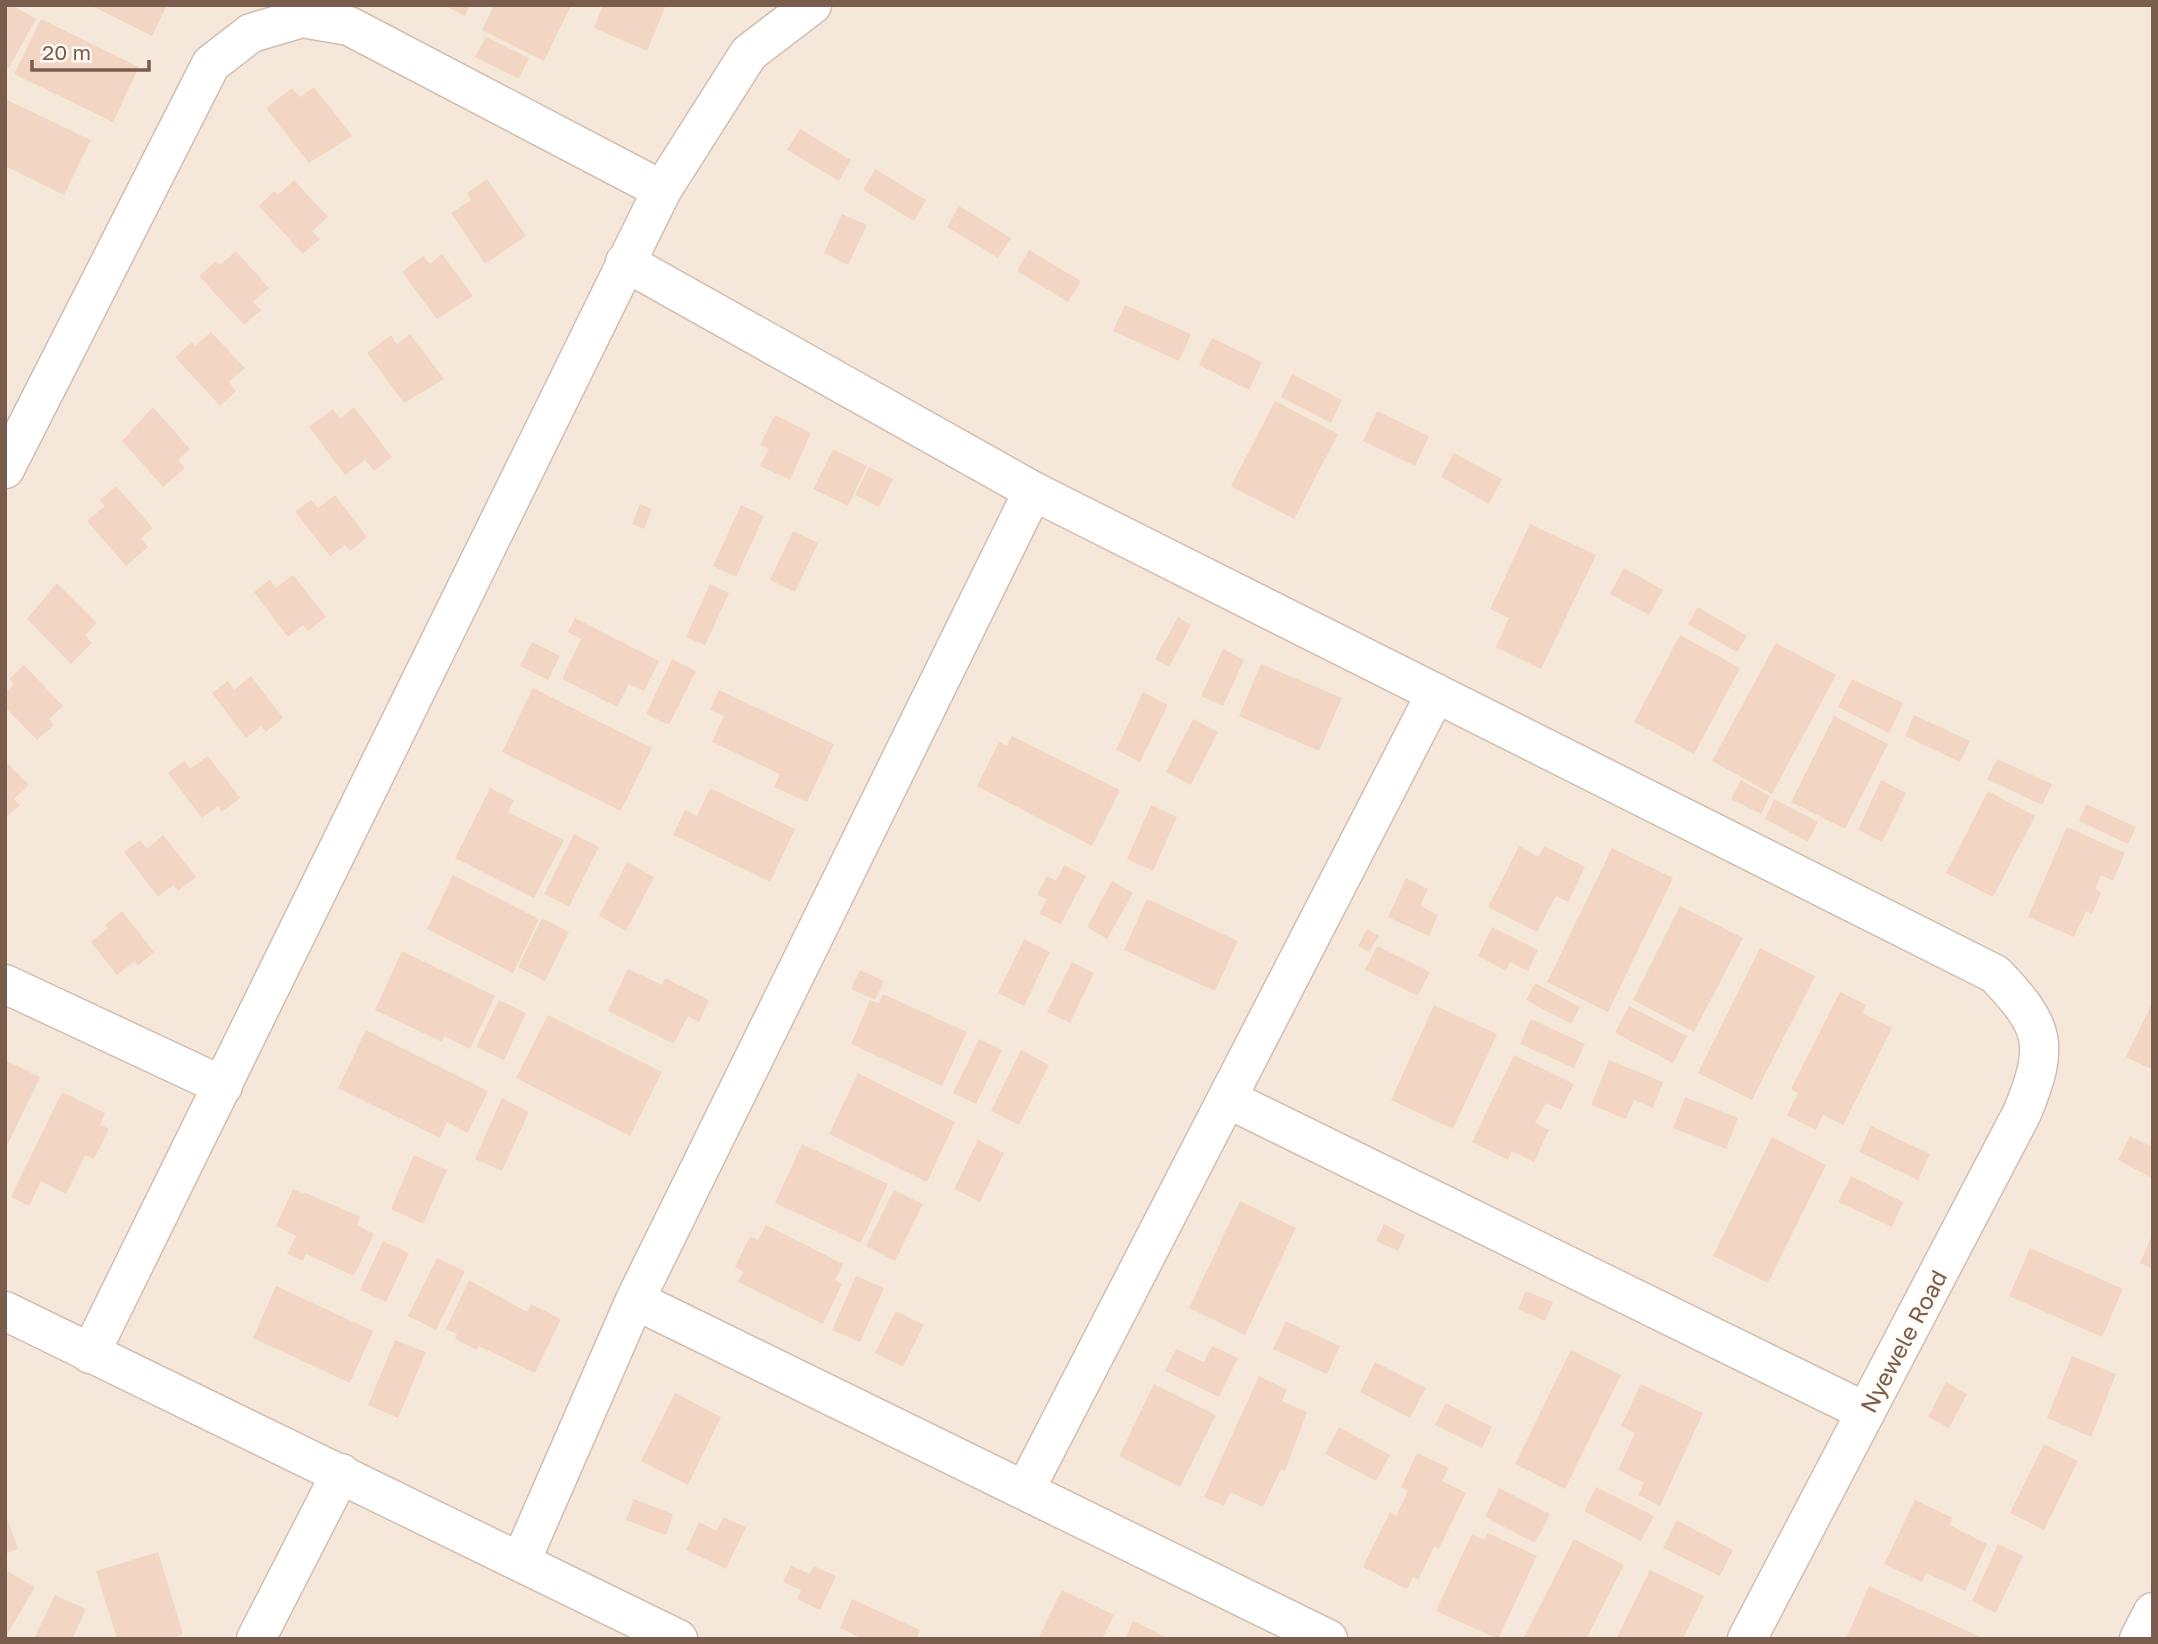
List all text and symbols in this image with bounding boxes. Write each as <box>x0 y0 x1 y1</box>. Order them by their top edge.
scale bar <box>32 28 149 72</box>
text: 20 m <box>42 39 91 65</box>
street label: Nyewele Road <box>1854 1265 1952 1417</box>

